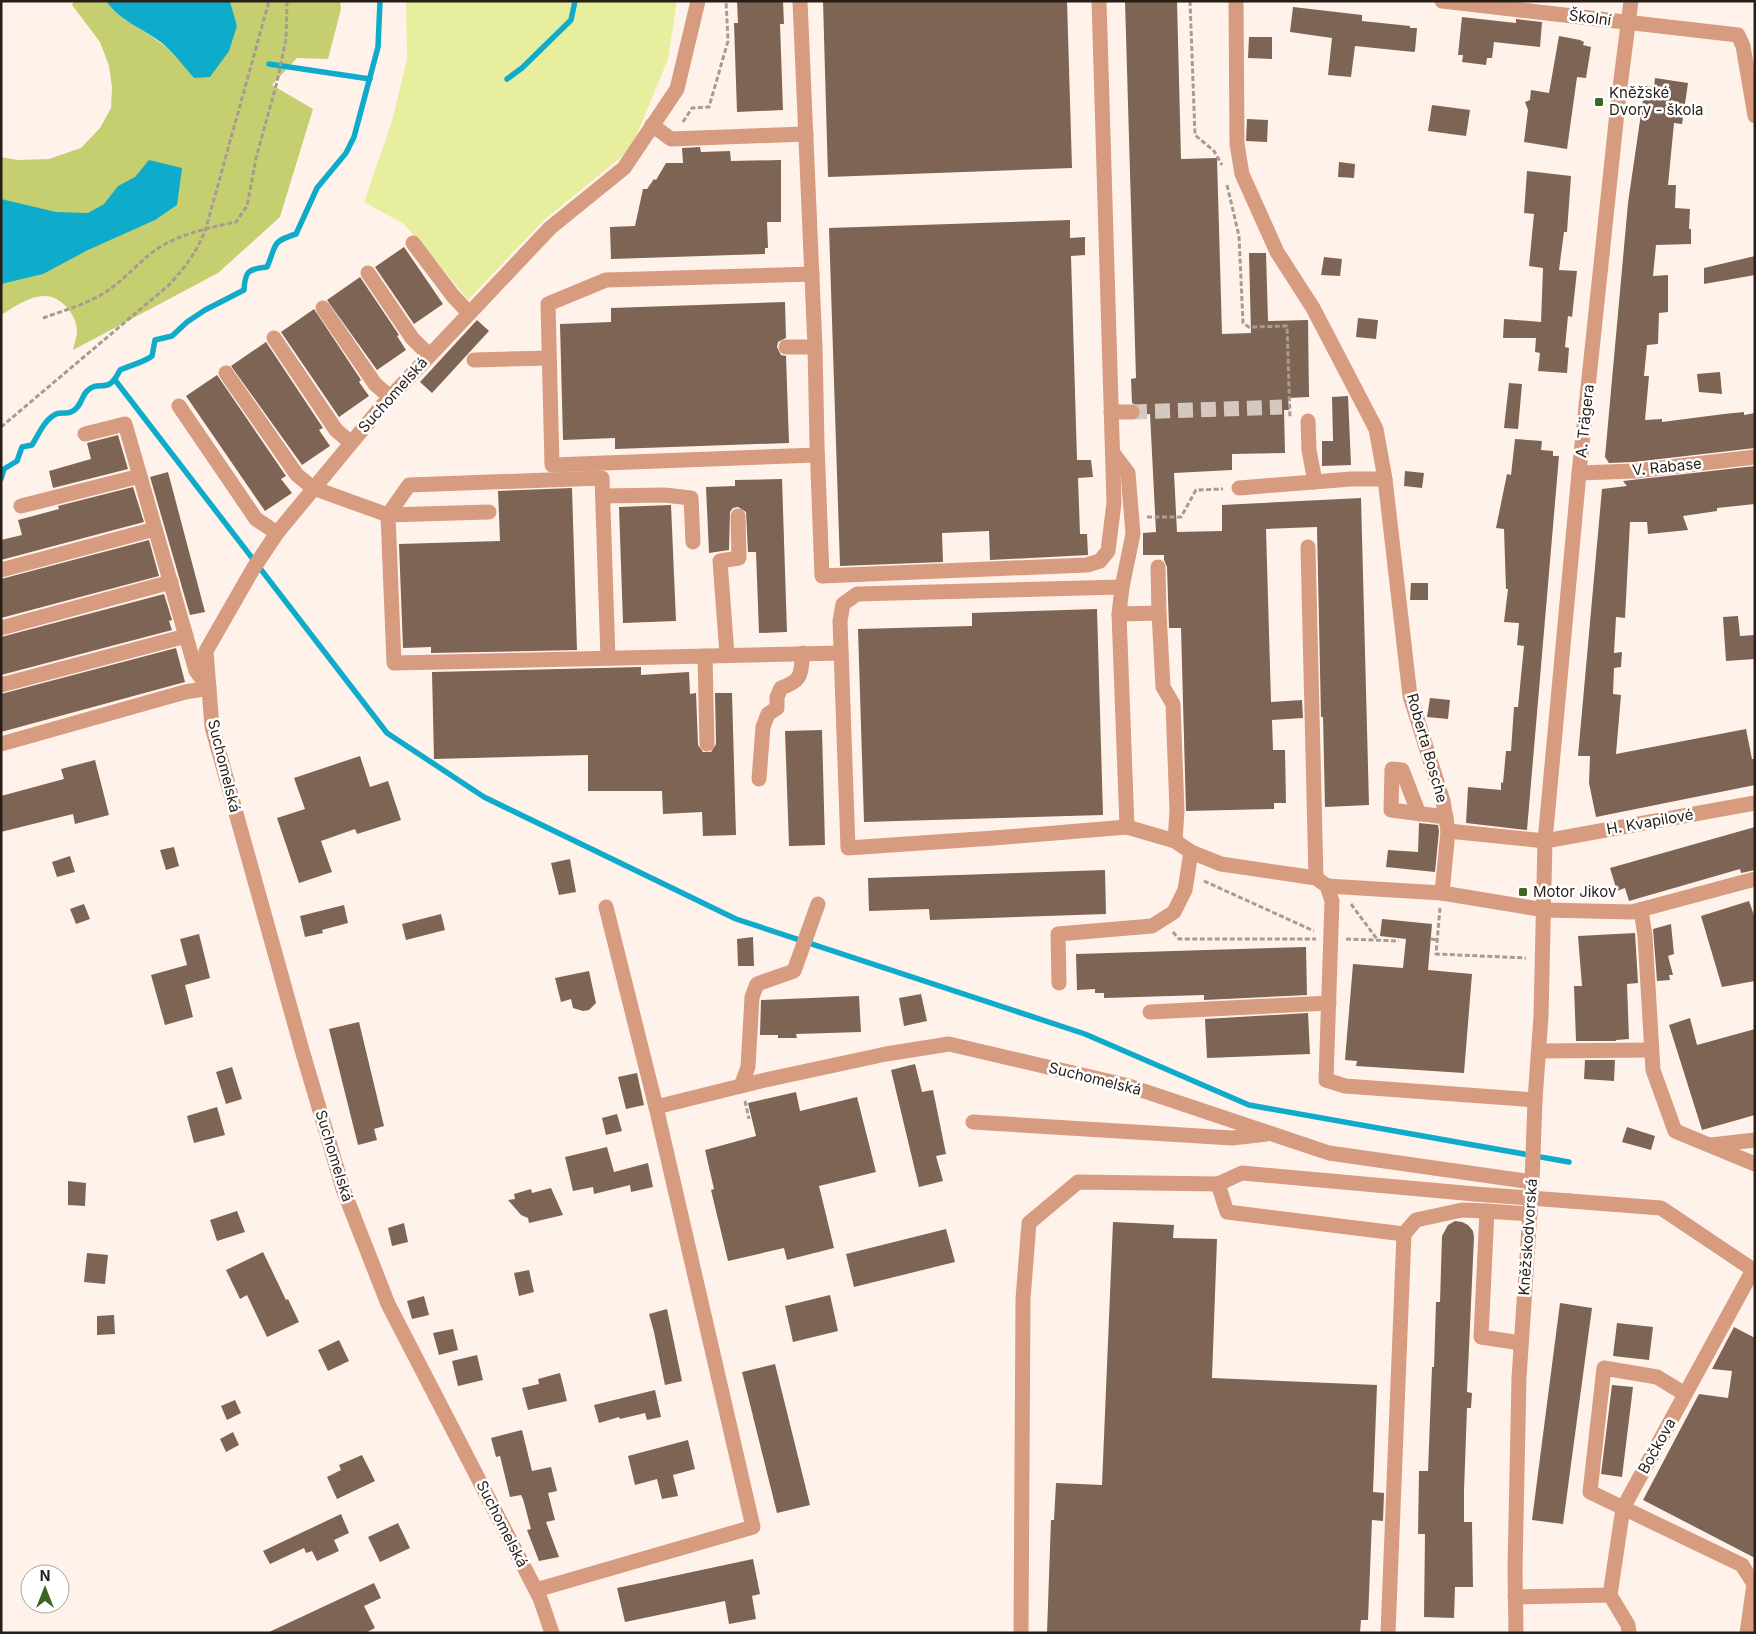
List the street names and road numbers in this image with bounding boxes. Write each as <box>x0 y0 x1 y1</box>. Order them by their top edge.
street label: Školní <box>1568 5 1613 30</box>
street label: Suchomelská <box>354 353 431 436</box>
street label: A. Trägera <box>1571 383 1598 459</box>
street label: V. Rabase <box>1631 453 1703 480</box>
street label: Roberta Bosche <box>1403 691 1452 805</box>
street label: Suchomelská <box>204 717 245 814</box>
street label: H. Kvapilové <box>1605 805 1695 839</box>
street label: Suchomelská <box>1047 1058 1144 1099</box>
street label: Suchomelská <box>312 1108 357 1204</box>
street label: Kněžskodvorská <box>1514 1178 1541 1296</box>
street label: Bočkova <box>1634 1415 1680 1477</box>
street label: Suchomelská <box>472 1477 532 1570</box>

